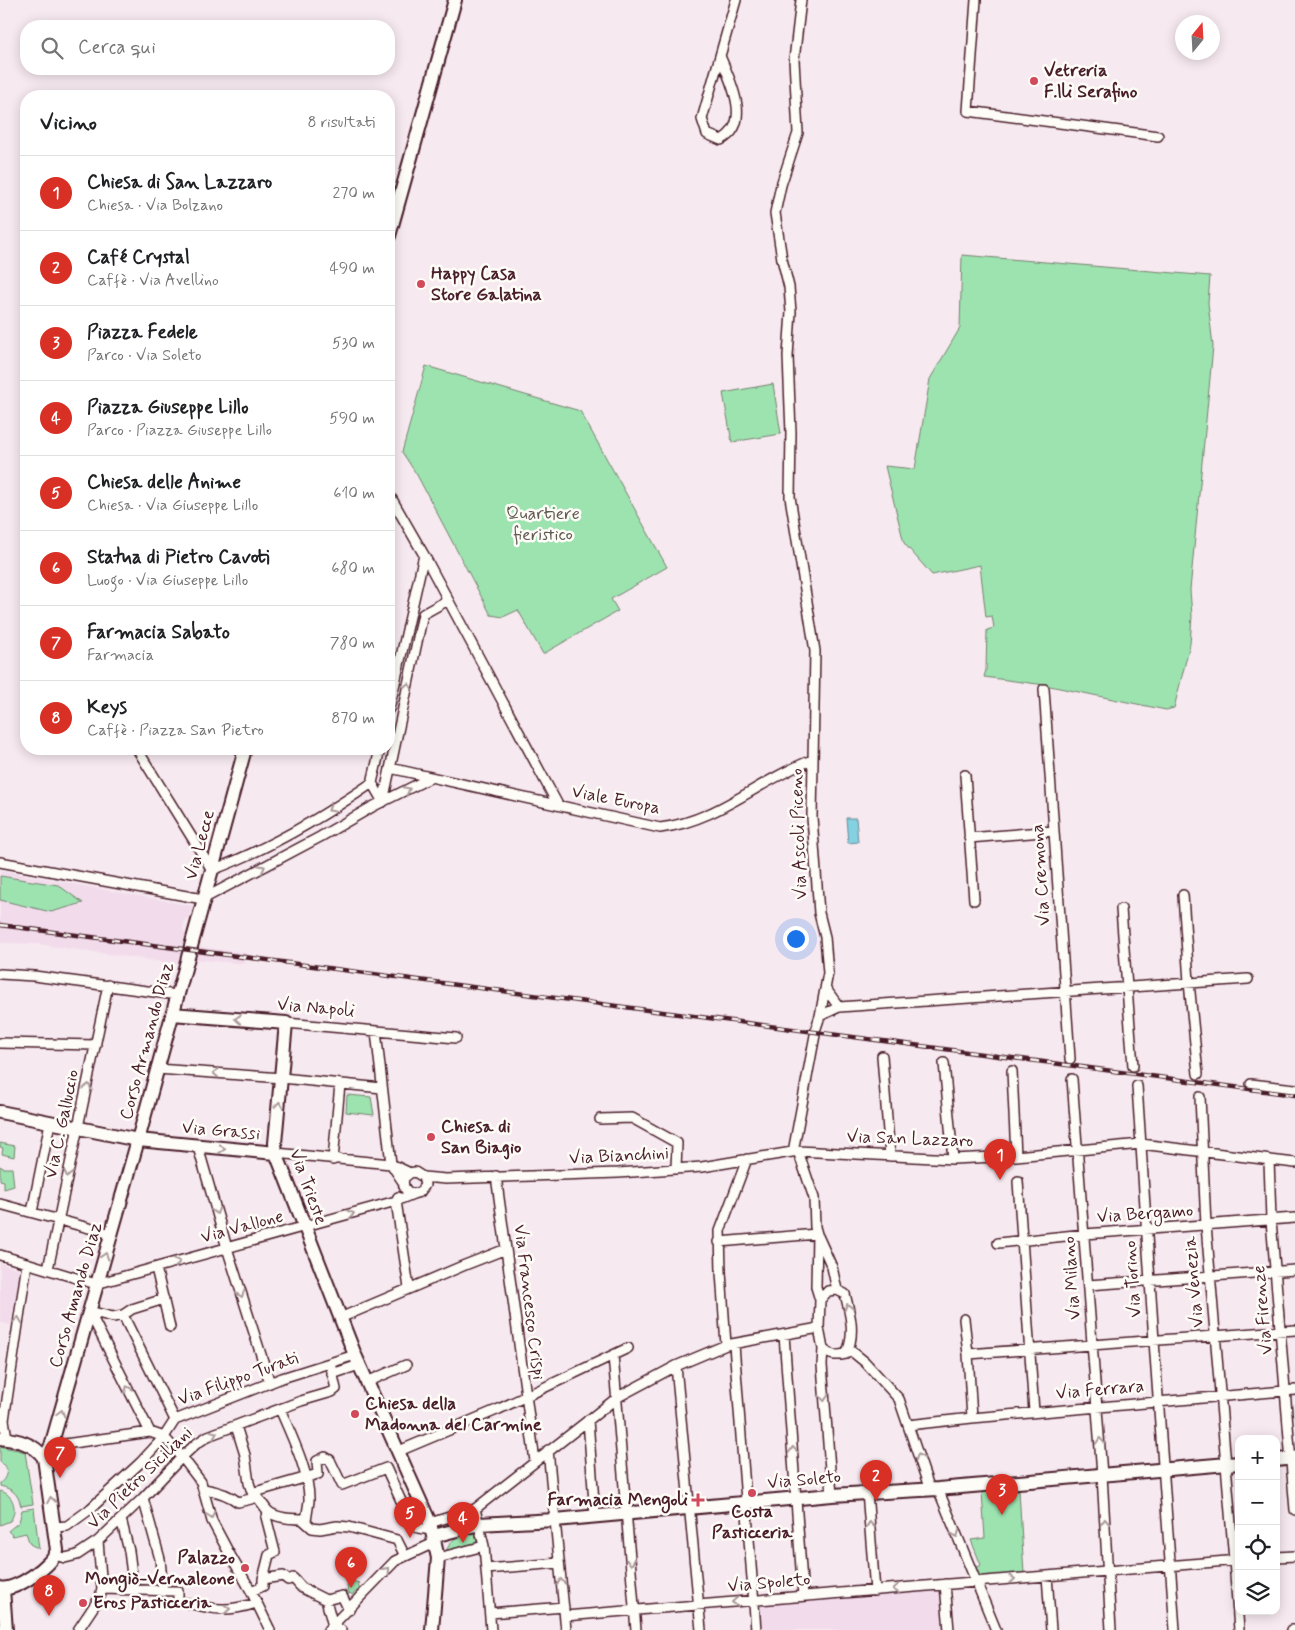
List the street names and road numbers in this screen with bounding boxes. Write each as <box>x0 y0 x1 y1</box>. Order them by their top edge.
street label: Via Ascoli Piceno <box>785 768 813 900</box>
street label: Viale Europa <box>570 780 662 820</box>
street label: Via Lecce <box>179 807 221 883</box>
street label: Via Cremona <box>1025 823 1057 927</box>
street label: Corso Armando Diaz <box>114 959 180 1123</box>
street label: Via Napoli <box>276 993 356 1023</box>
street label: Via C. Galluccio <box>39 1067 85 1181</box>
street label: Via Grassi <box>181 1116 261 1146</box>
street label: Via San Lazzaro <box>846 1125 974 1153</box>
street label: Via Bianchini <box>568 1141 670 1171</box>
street label: Via Trieste <box>283 1146 333 1228</box>
street label: Via Bergamo <box>1096 1199 1194 1230</box>
street label: Via Vallone <box>198 1204 286 1250</box>
street label: Corso Amando Diaz <box>44 1219 108 1371</box>
street label: Via Francesco Crispi <box>508 1223 550 1381</box>
street label: Via Milano <box>1057 1235 1087 1321</box>
street label: Via Venezia <box>1178 1235 1210 1329</box>
street label: Via Torino <box>1118 1240 1148 1318</box>
street label: Via Firenze <box>1247 1264 1279 1356</box>
street label: Via Filippo Turati <box>174 1346 302 1412</box>
street label: Via Ferrara <box>1055 1374 1145 1406</box>
street label: Via Pietro Siciliani <box>82 1421 198 1535</box>
street label: Via Soleto <box>766 1465 842 1495</box>
street label: Via Spoleto <box>727 1567 811 1599</box>

